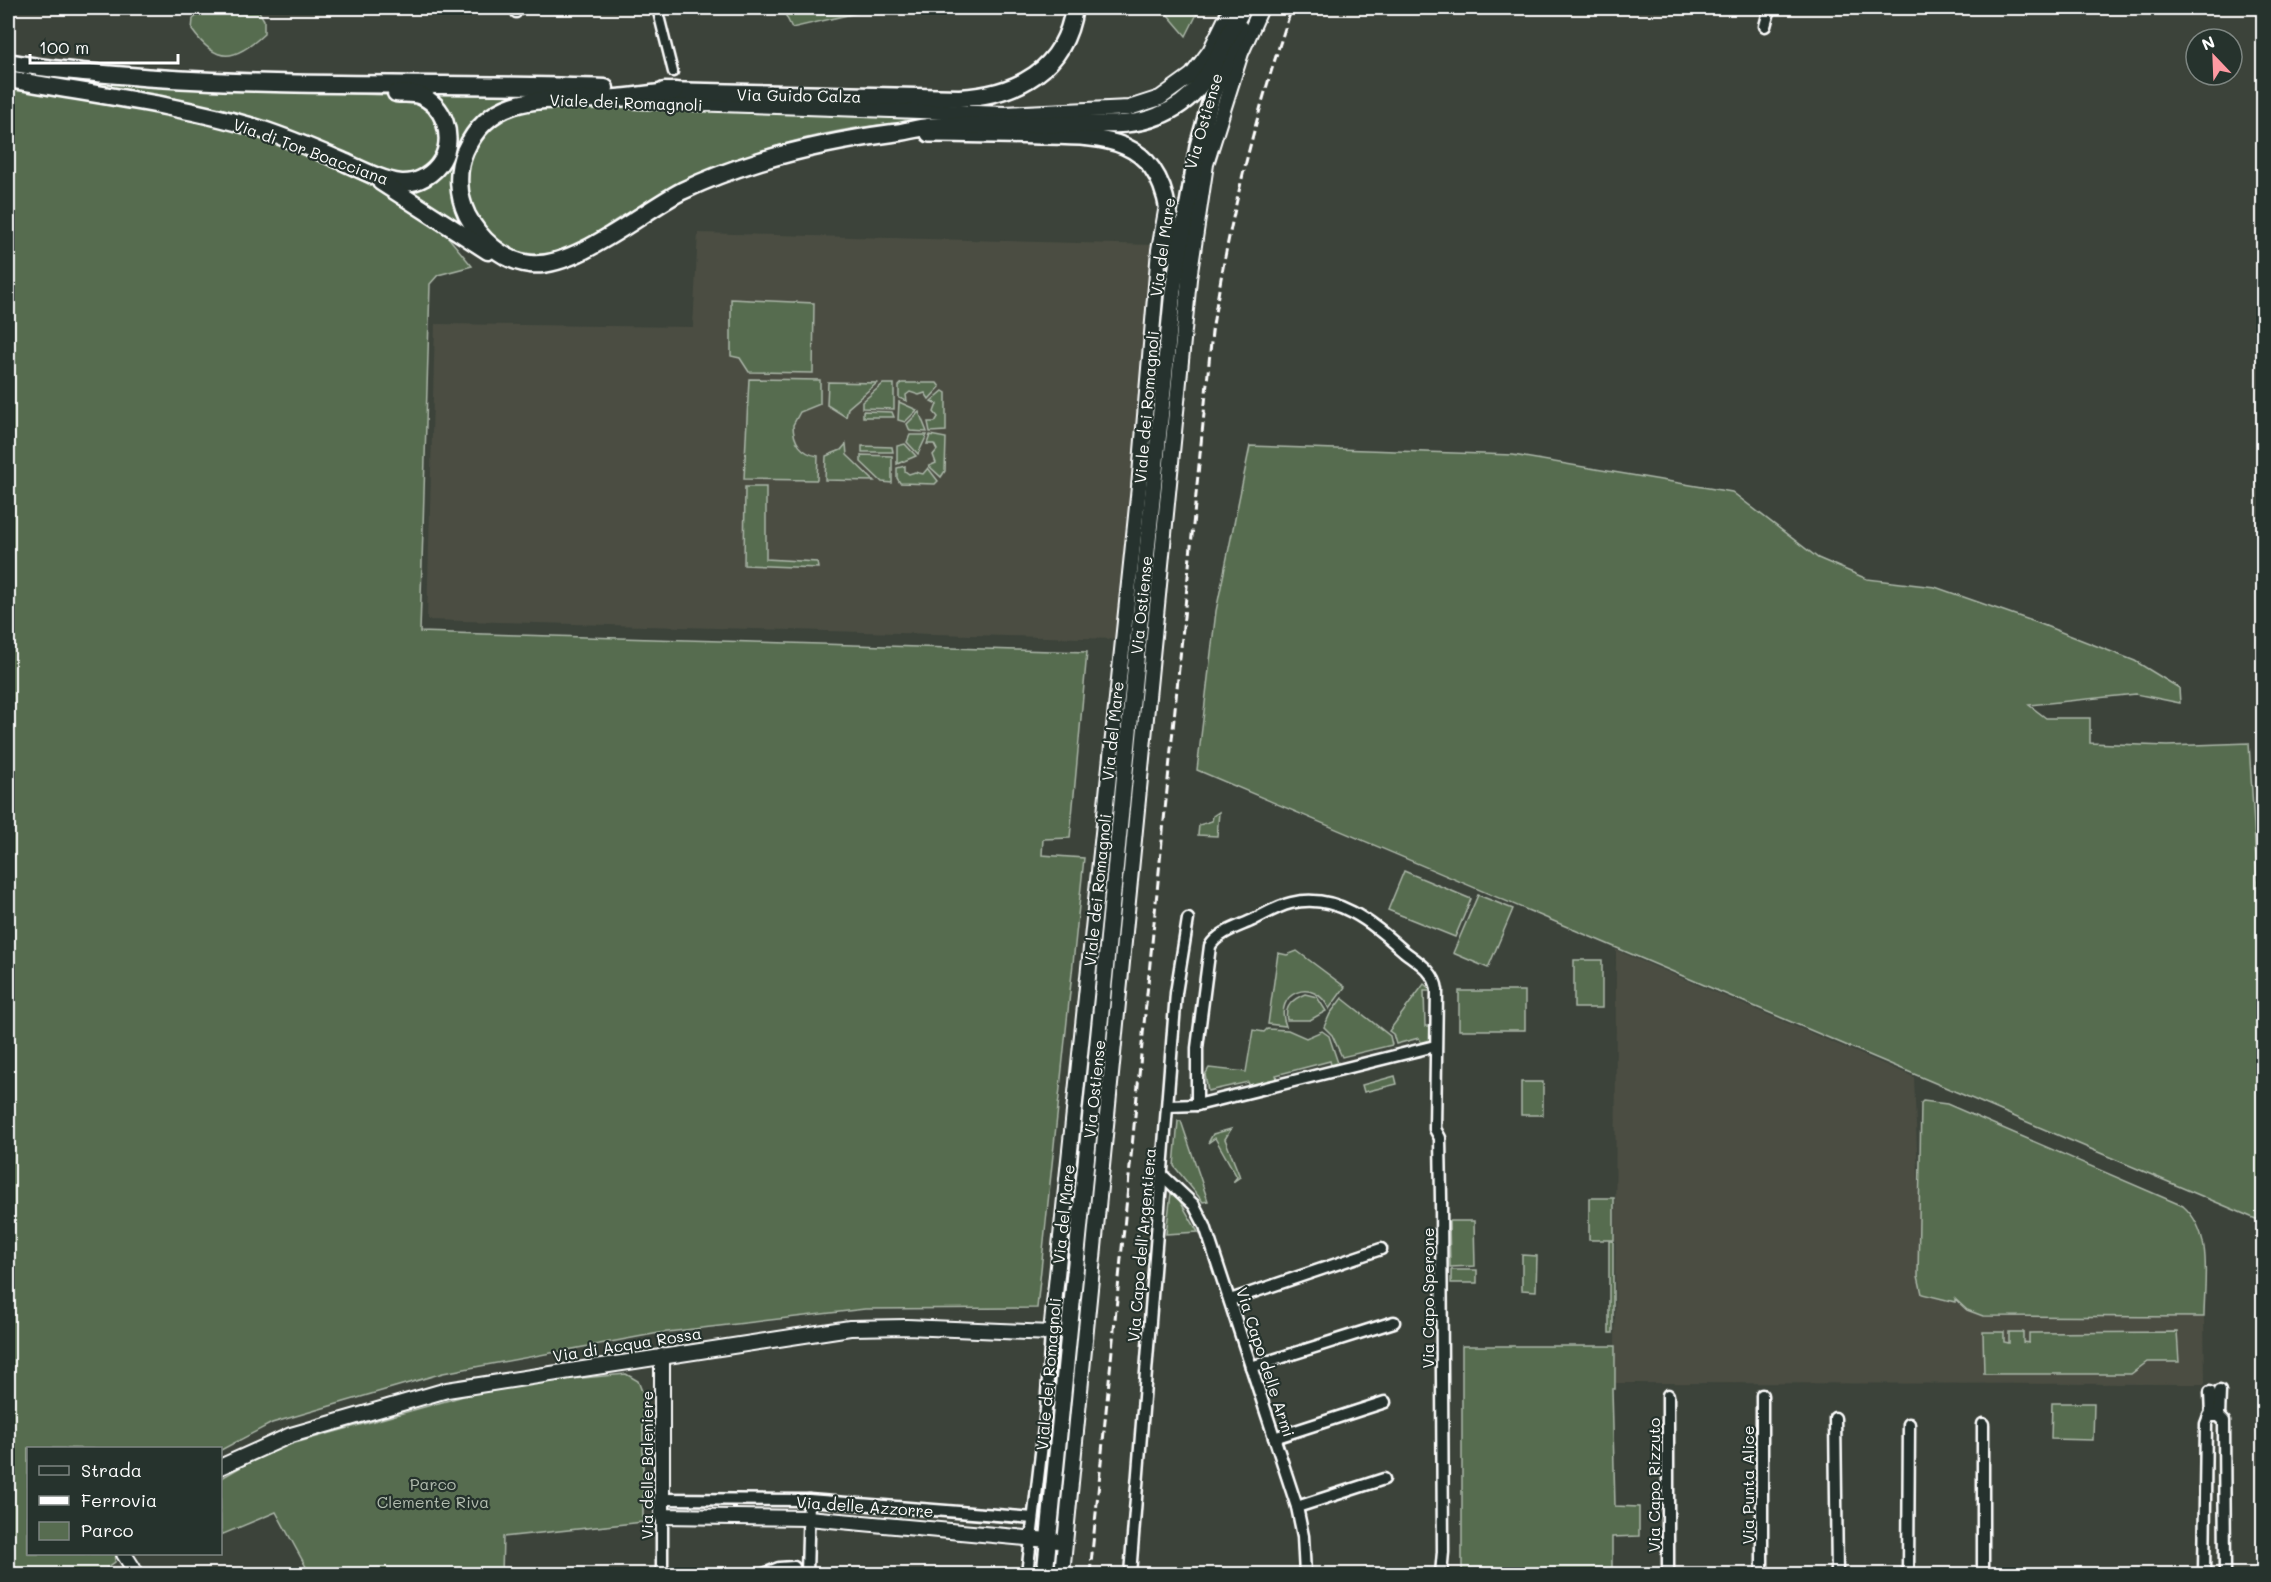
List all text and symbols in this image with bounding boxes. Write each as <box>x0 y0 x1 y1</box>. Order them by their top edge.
scale bar <box>30 27 178 65</box>
north arrow <box>2184 27 2244 87</box>
text: N <box>2198 31 2218 55</box>
text: 100 m <box>39 35 89 59</box>
street label: Via Ostiense <box>1179 70 1227 172</box>
street label: Via Guido Calza <box>736 83 862 107</box>
street label: Viale dei Romagnoli <box>549 89 703 115</box>
street label: Via di Tor Boacciana <box>230 113 392 189</box>
street label: Via del Mare <box>1145 196 1179 298</box>
street label: Viale dei Romagnoli <box>1129 330 1163 484</box>
street label: Via Ostiense <box>1125 555 1157 655</box>
street label: Via del Mare <box>1096 680 1128 782</box>
street label: Viale dei Romagnoli <box>1079 813 1115 967</box>
street label: Via Ostiense <box>1078 1039 1110 1139</box>
street label: Via Capo dell'Argentiera <box>1122 1147 1160 1343</box>
street label: Via del Mare <box>1047 1163 1079 1265</box>
street label: Via Capo Sperone <box>1417 1227 1438 1369</box>
street label: Via Capo delle Armi <box>1232 1285 1300 1439</box>
street label: Viale dei Romagnoli <box>1031 1297 1065 1451</box>
street label: Via di Acqua Rossa <box>551 1322 703 1366</box>
street label: Via delle Baleniere <box>636 1391 657 1539</box>
street label: Via Capo Rizzuto <box>1643 1418 1664 1552</box>
street label: Via Punta Alice <box>1737 1425 1758 1545</box>
legend <box>27 1447 222 1555</box>
text: Strada <box>81 1458 142 1482</box>
park label: Parco Clemente Riva <box>377 1473 489 1512</box>
text: Ferrovia <box>81 1488 157 1512</box>
street label: Via delle Azzorre <box>796 1491 934 1521</box>
text: Parco <box>81 1518 134 1542</box>

